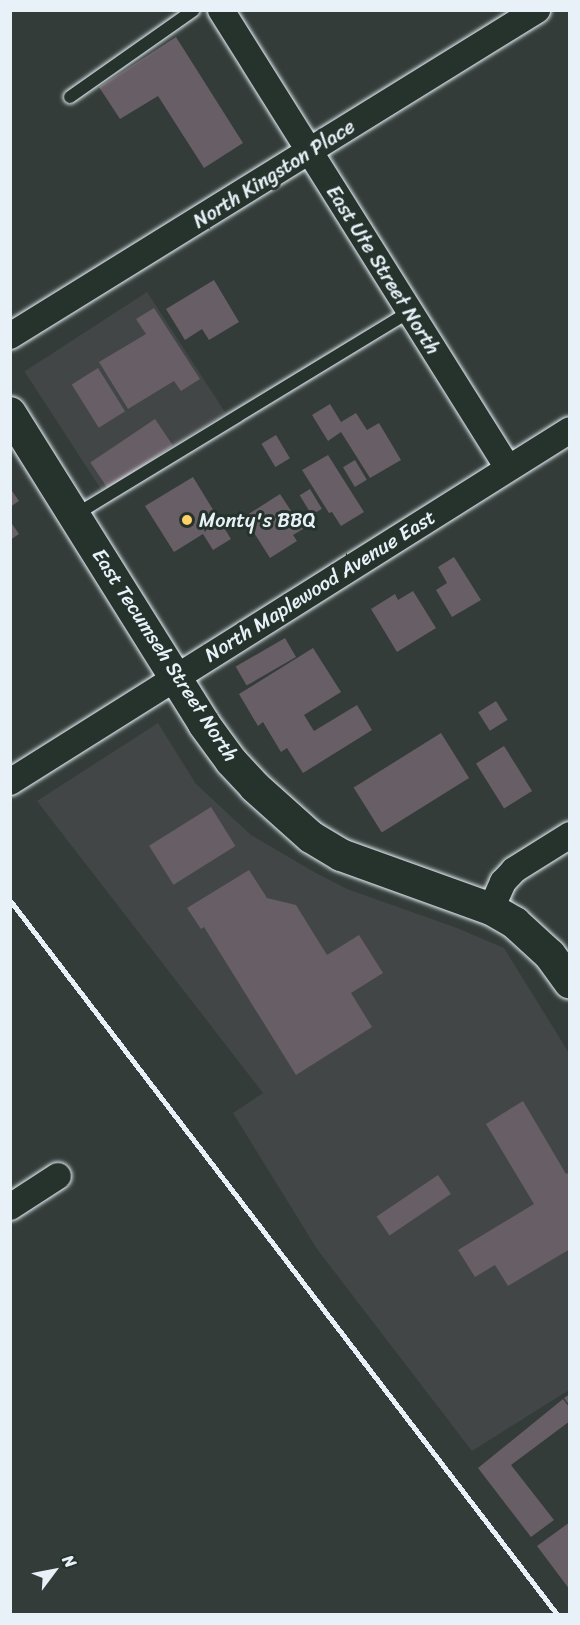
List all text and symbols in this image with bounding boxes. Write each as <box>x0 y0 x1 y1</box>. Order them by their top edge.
street label: North Kingston Place <box>189 114 359 234</box>
street label: East Ute Street North <box>321 180 445 360</box>
street label: North Maplewood Avenue East <box>200 505 440 667</box>
place label: Monty's BBQ <box>199 508 316 532</box>
marker: Monty's BBQ <box>180 513 194 527</box>
street label: East Tecumseh Street North <box>87 544 243 766</box>
north arrow <box>24 1541 84 1601</box>
text: N <box>54 1549 85 1574</box>

